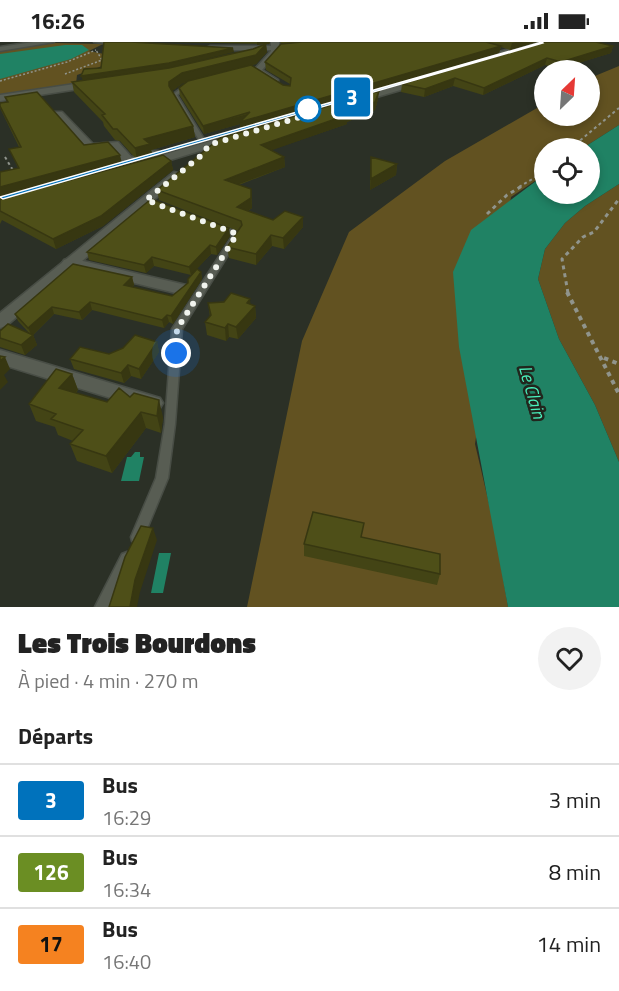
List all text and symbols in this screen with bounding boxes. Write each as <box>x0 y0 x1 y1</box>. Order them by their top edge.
text: 16:26 <box>30 4 85 38</box>
north arrow <box>534 60 600 126</box>
map controls <box>534 60 600 204</box>
line badge: 3 <box>332 78 372 116</box>
text: 3 <box>346 81 358 113</box>
unlabelled marker <box>295 96 321 122</box>
button: locate <box>534 138 600 204</box>
your location <box>161 338 191 368</box>
water label: Le Clain <box>512 362 553 423</box>
text: Les Trois Bourdons <box>18 621 256 664</box>
button: heart <box>538 627 601 690</box>
text: À pied · 4 min · 270 m <box>18 665 198 696</box>
text: Départs <box>18 719 93 753</box>
text: Bus <box>102 768 138 802</box>
text: 3 min <box>549 783 601 817</box>
text: 3 <box>45 784 57 816</box>
text: 16:29 <box>102 802 151 833</box>
text: Bus <box>102 840 138 874</box>
text: 8 min <box>549 855 601 889</box>
text: 126 <box>33 856 69 888</box>
text: 16:34 <box>102 874 151 905</box>
text: Bus <box>102 912 138 946</box>
text: 14 min <box>536 927 601 961</box>
text: 17 <box>39 928 63 960</box>
text: 16:40 <box>102 946 151 977</box>

